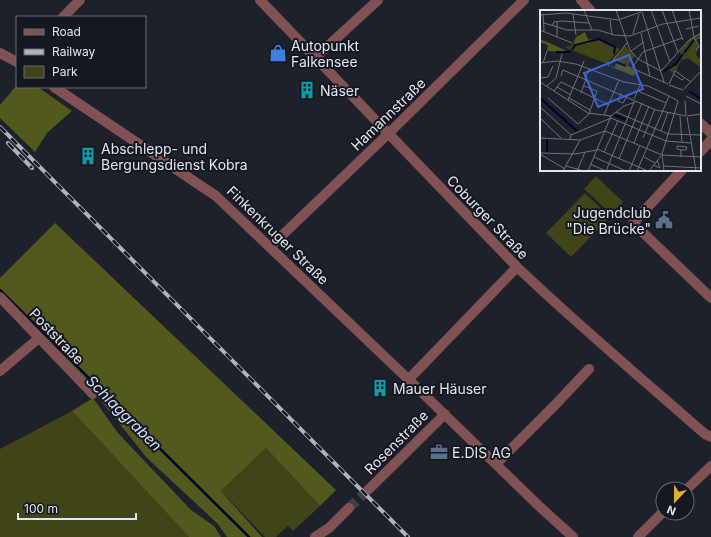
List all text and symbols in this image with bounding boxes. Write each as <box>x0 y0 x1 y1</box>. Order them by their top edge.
inset map <box>540 10 701 171</box>
legend <box>16 16 146 88</box>
text: Road <box>52 24 81 39</box>
place label: Autopunkt Falkensee <box>291 37 360 70</box>
shop icon: Autopunkt Falkensee <box>268 43 288 63</box>
text: Railway <box>52 44 96 59</box>
text: Park <box>52 64 78 79</box>
street label: Hamannstraße <box>347 74 429 154</box>
building icon: Näser <box>297 80 317 100</box>
place label: Näser <box>320 82 359 99</box>
place label: Abschlepp- und Bergungsdienst Kobra <box>101 140 248 173</box>
building icon: Abschlepp- und Bergungsdienst Kobra <box>78 146 98 166</box>
street label: Coburger Straße <box>444 172 532 262</box>
street label: Finkenkruger Straße <box>224 182 332 288</box>
place label: Jugendclub "Die Brücke" <box>566 204 651 237</box>
public building icon: Jugendclub "Die Brücke" <box>654 210 674 230</box>
street label: Poststraße <box>26 305 88 367</box>
water label: Schlaggraben <box>82 371 166 455</box>
building icon: Mauer Häuser <box>370 378 390 398</box>
place label: Mauer Häuser <box>393 380 487 397</box>
street label: Rosenstraße <box>361 407 431 477</box>
office icon: E.DIS AG <box>429 442 449 462</box>
place label: E.DIS AG <box>452 444 511 461</box>
north arrow <box>655 481 695 521</box>
scale bar <box>18 495 136 521</box>
text: 100 m <box>24 501 58 516</box>
text: N <box>665 502 678 518</box>

